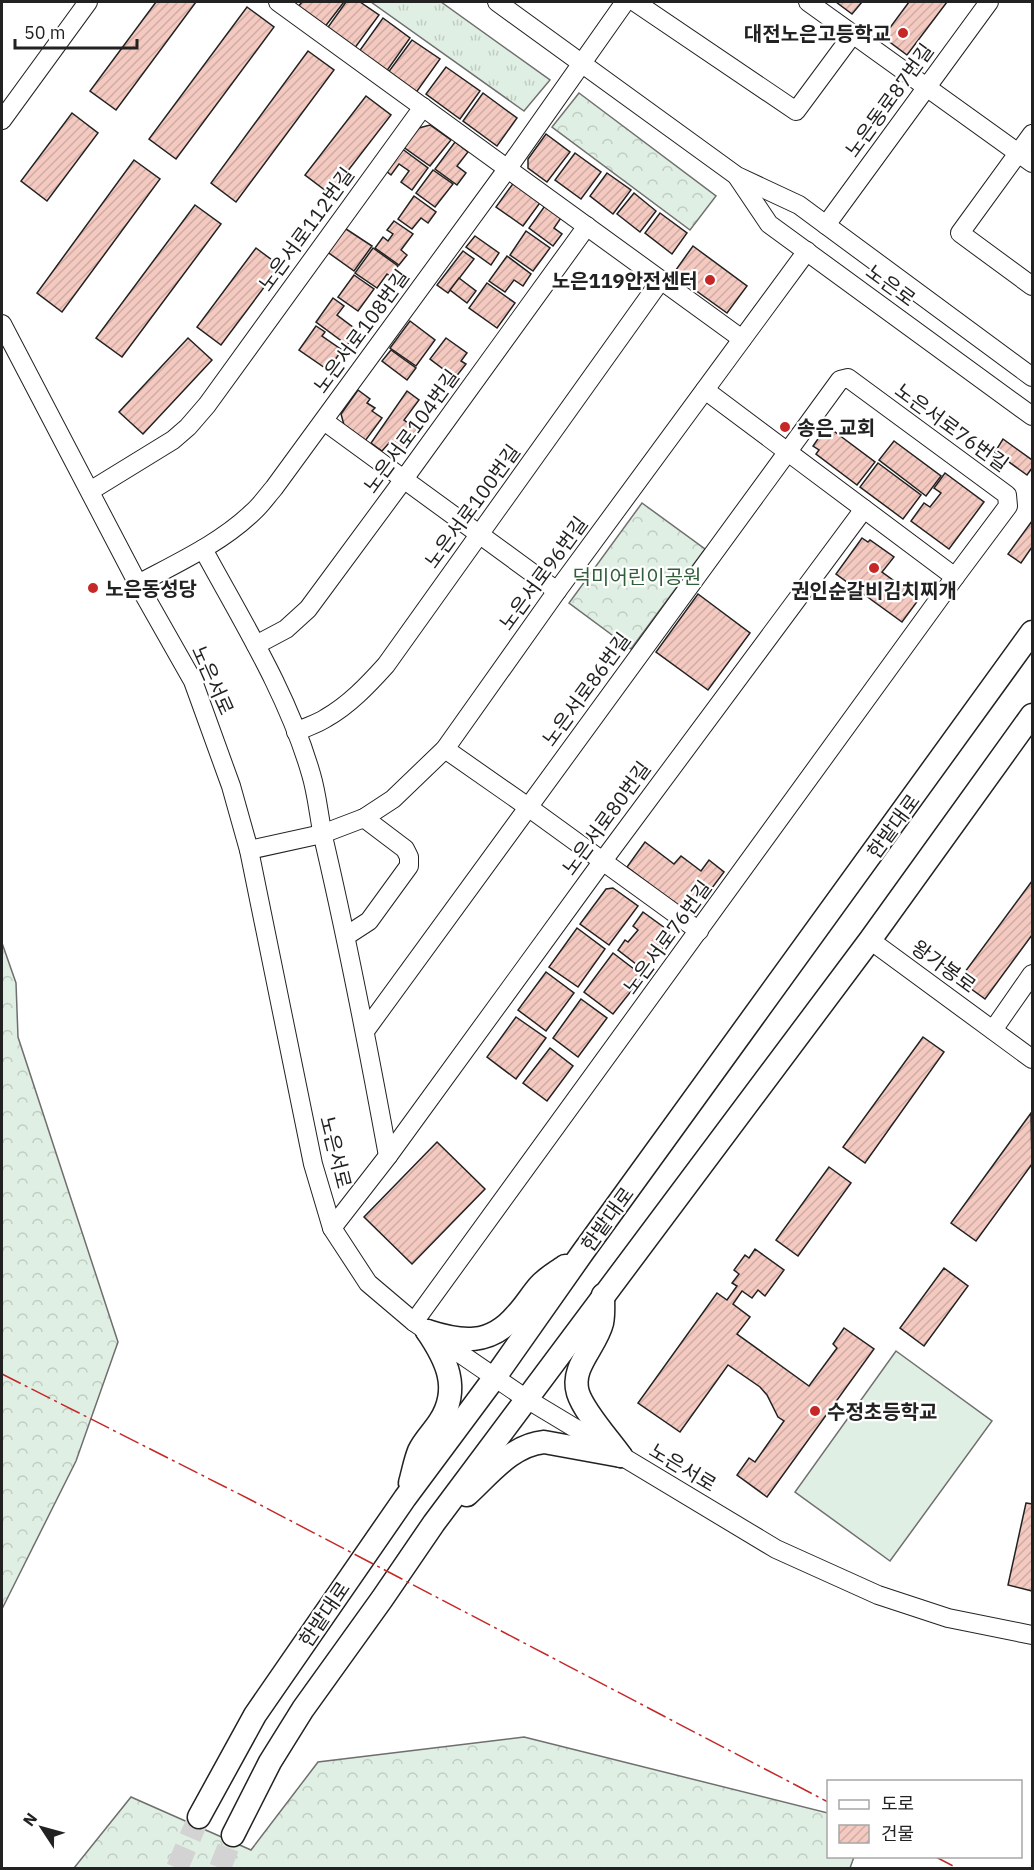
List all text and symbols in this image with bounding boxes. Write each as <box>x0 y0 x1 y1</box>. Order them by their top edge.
scale bar <box>15 12 136 50</box>
place label: 대전노은고등학교 <box>744 20 891 47</box>
text: 50 m <box>24 21 66 44</box>
marker: 대전노은고등학교 <box>896 26 910 40</box>
street label: 노은동로87번길 <box>839 38 939 162</box>
street label: 노은서로112번길 <box>252 162 360 296</box>
street label: 노은로 <box>861 258 921 312</box>
street label: 노은서로108번길 <box>307 264 415 398</box>
place label: 노은119안전센터 <box>552 267 698 294</box>
marker: 노은119안전센터 <box>703 273 717 287</box>
street label: 노은서로104번길 <box>357 364 465 498</box>
street label: 노은서로76번길 <box>890 377 1014 477</box>
place label: 송은 교회 <box>797 414 875 441</box>
marker: 송은 교회 <box>778 420 792 434</box>
street label: 노은서로100번길 <box>418 439 526 573</box>
street label: 노은서로96번길 <box>493 511 593 635</box>
marker: 권인순갈비김치찌개 <box>867 561 881 575</box>
park label: 덕미어린이공원 <box>573 563 701 590</box>
place label: 노은동성당 <box>105 575 197 602</box>
place label: 권인순갈비김치찌개 <box>791 577 957 604</box>
marker: 노은동성당 <box>86 581 100 595</box>
street label: 노은서로86번길 <box>536 627 636 751</box>
street label: 노은서로 <box>186 641 240 719</box>
street label: 노은서로80번길 <box>556 756 656 880</box>
street label: 한밭대로 <box>860 788 926 864</box>
street label: 노은서로76번길 <box>617 875 717 999</box>
street label: 왕가봉로 <box>906 933 982 999</box>
street label: 노은서로 <box>314 1113 358 1191</box>
street label: 한밭대로 <box>574 1181 640 1257</box>
place label: 수정초등학교 <box>827 1398 937 1425</box>
marker: 수정초등학교 <box>808 1404 822 1418</box>
street label: 노은서로 <box>644 1436 722 1498</box>
street label: 한밭대로 <box>292 1576 356 1652</box>
legend <box>827 1780 1022 1858</box>
text: 도로 <box>881 1792 914 1815</box>
north arrow <box>12 1798 72 1858</box>
text: N <box>18 1809 41 1830</box>
text: 건물 <box>881 1822 914 1845</box>

